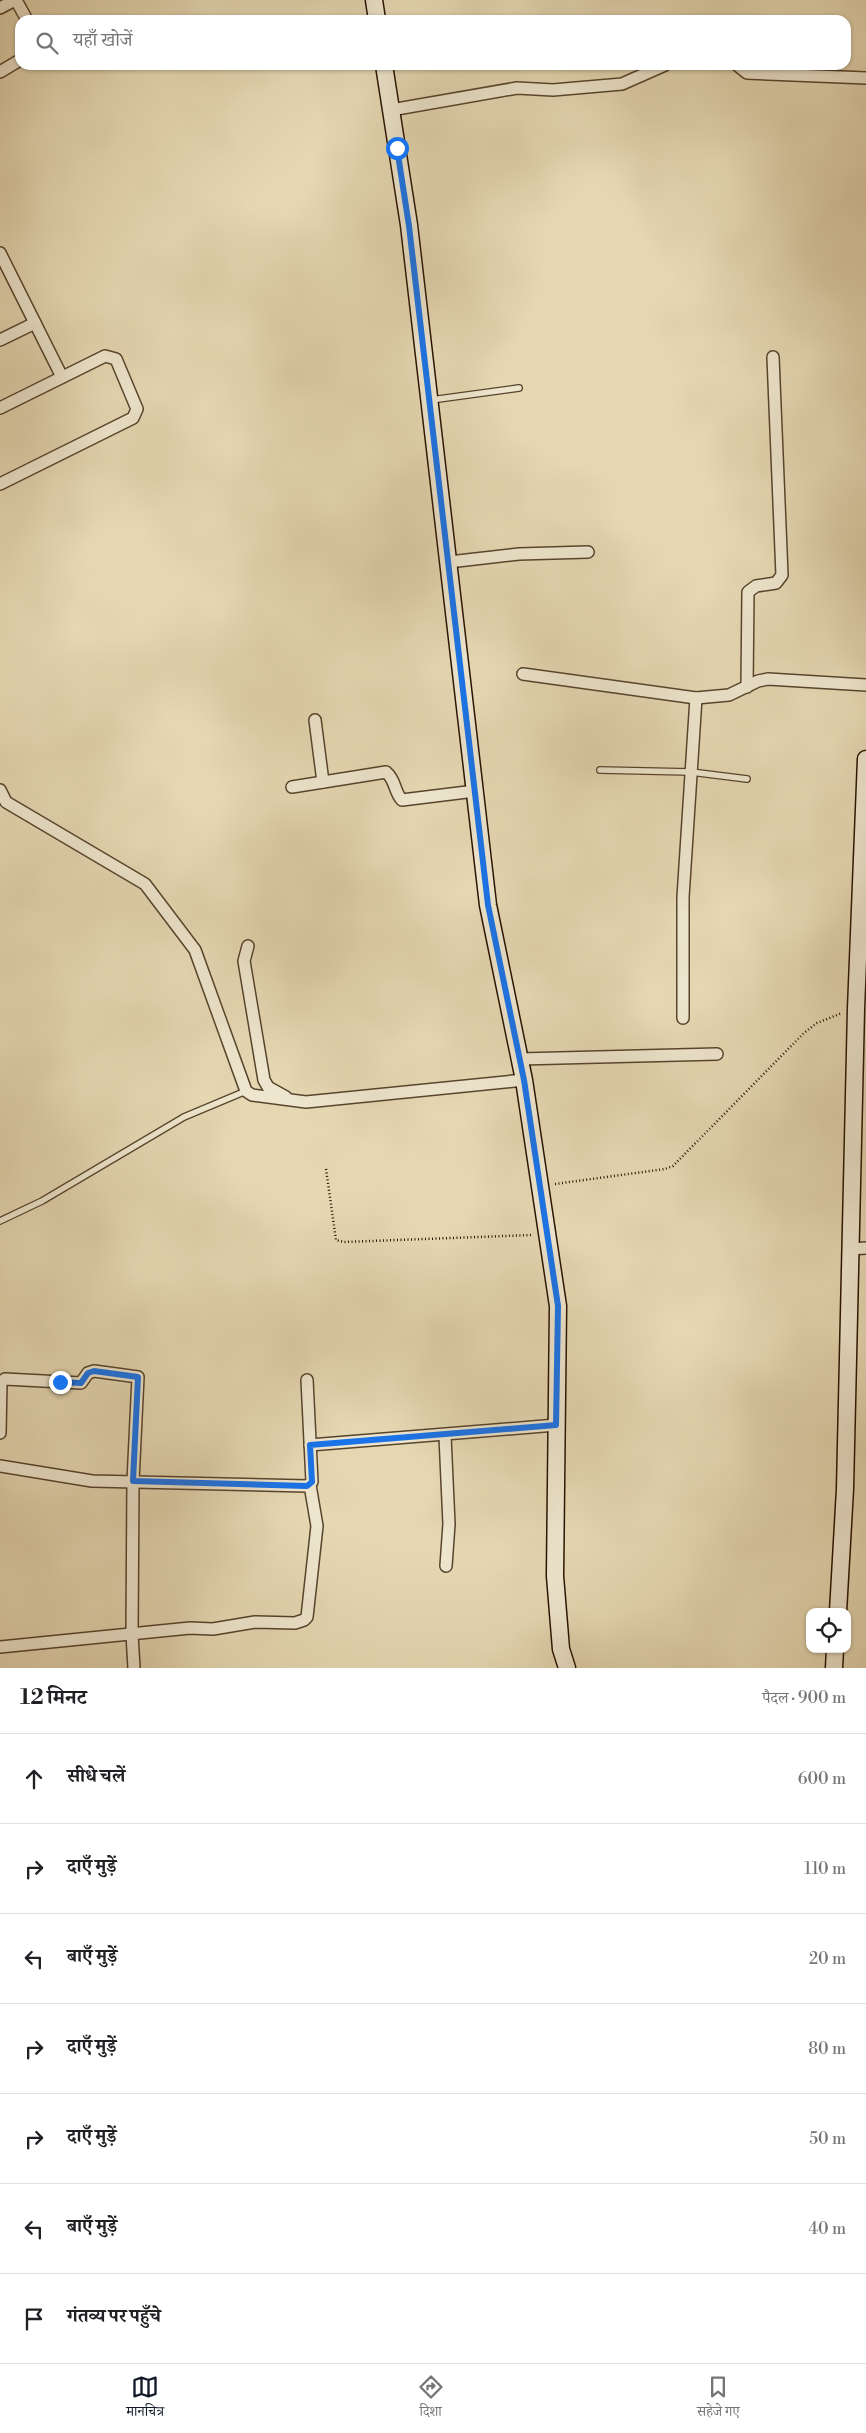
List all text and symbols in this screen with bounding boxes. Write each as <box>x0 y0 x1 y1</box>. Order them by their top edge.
search box <box>15 15 851 70</box>
text: यहाँ खोजें <box>73 28 133 52</box>
icon: search <box>33 29 61 57</box>
route start <box>386 137 409 160</box>
route end <box>49 1371 72 1394</box>
map controls <box>806 1608 851 1653</box>
button: locate <box>806 1608 851 1653</box>
text: 12 मिनट <box>20 1685 87 1711</box>
text: पैदल · 900 m <box>762 1688 846 1708</box>
text: सीधे चलें <box>67 1764 125 1788</box>
icon: ahead <box>20 1765 48 1793</box>
text: 600 m <box>798 1769 846 1789</box>
text: दाएँ मुड़ें <box>67 1854 117 1878</box>
icon: right <box>20 1855 48 1883</box>
text: 110 m <box>804 1859 846 1879</box>
text: बाएँ मुड़ें <box>67 1944 117 1968</box>
icon: left <box>20 1945 48 1973</box>
text: 20 m <box>809 1949 846 1969</box>
text: दाएँ मुड़ें <box>67 2034 117 2058</box>
icon: right <box>20 2035 48 2063</box>
text: 80 m <box>808 2039 846 2059</box>
text: दाएँ मुड़ें <box>67 2124 117 2148</box>
icon: right <box>20 2125 48 2153</box>
text: 50 m <box>809 2129 846 2149</box>
text: बाएँ मुड़ें <box>67 2214 117 2238</box>
icon: left <box>20 2215 48 2243</box>
text: 40 m <box>809 2219 846 2239</box>
text: गंतव्य पर पहुँचे <box>67 2304 161 2328</box>
icon: arrive <box>20 2305 48 2333</box>
tab: मानचित्र <box>126 2373 164 2425</box>
tab: दिशा <box>417 2373 445 2425</box>
tab: सहेजे गए <box>697 2373 740 2425</box>

